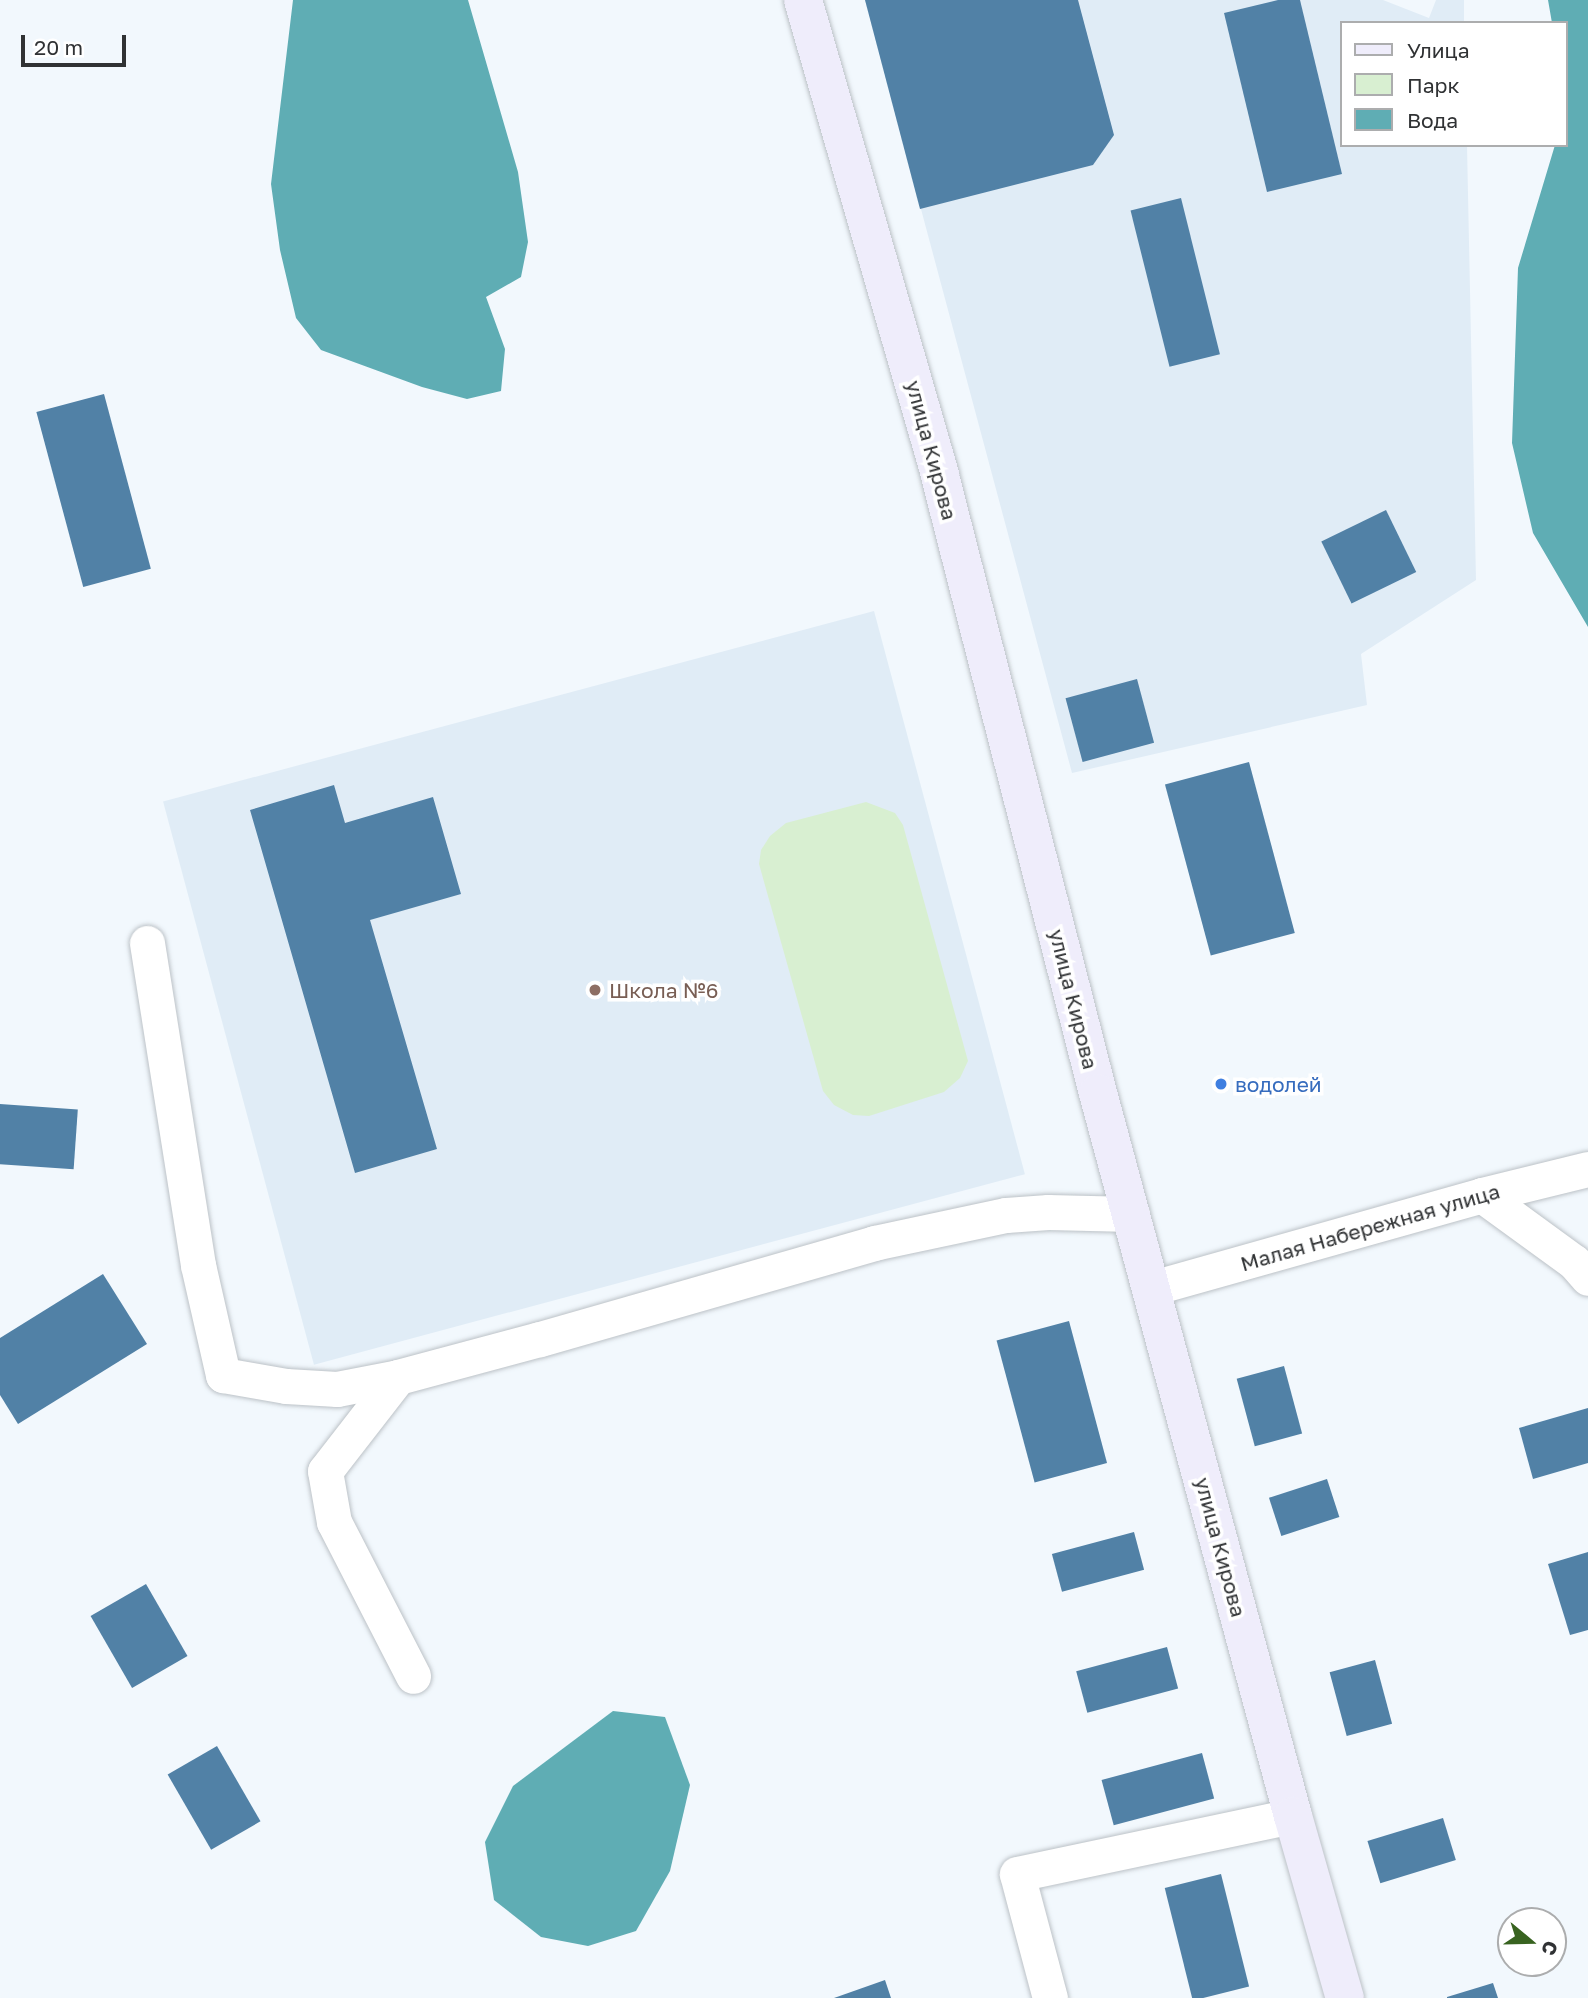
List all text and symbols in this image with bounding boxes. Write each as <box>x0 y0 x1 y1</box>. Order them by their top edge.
scale bar <box>24 21 130 65</box>
legend <box>1340 21 1567 147</box>
text: 20 m <box>34 34 83 60</box>
text: Улица <box>1407 37 1470 63</box>
text: Парк <box>1407 72 1460 98</box>
text: Вода <box>1407 107 1458 133</box>
street label: улица Кирова <box>901 377 963 523</box>
street label: улица Кирова <box>1044 926 1104 1072</box>
place label: Школа №6 <box>609 977 719 1003</box>
marker: Школа №6 <box>587 982 603 998</box>
place label: водолей <box>1235 1071 1322 1097</box>
marker: водолей <box>1213 1076 1229 1092</box>
street label: Малая Набережная улица <box>1237 1178 1503 1276</box>
street label: улица Кирова <box>1190 1474 1252 1620</box>
north arrow <box>1497 1907 1567 1977</box>
text: С <box>1537 1938 1564 1958</box>

